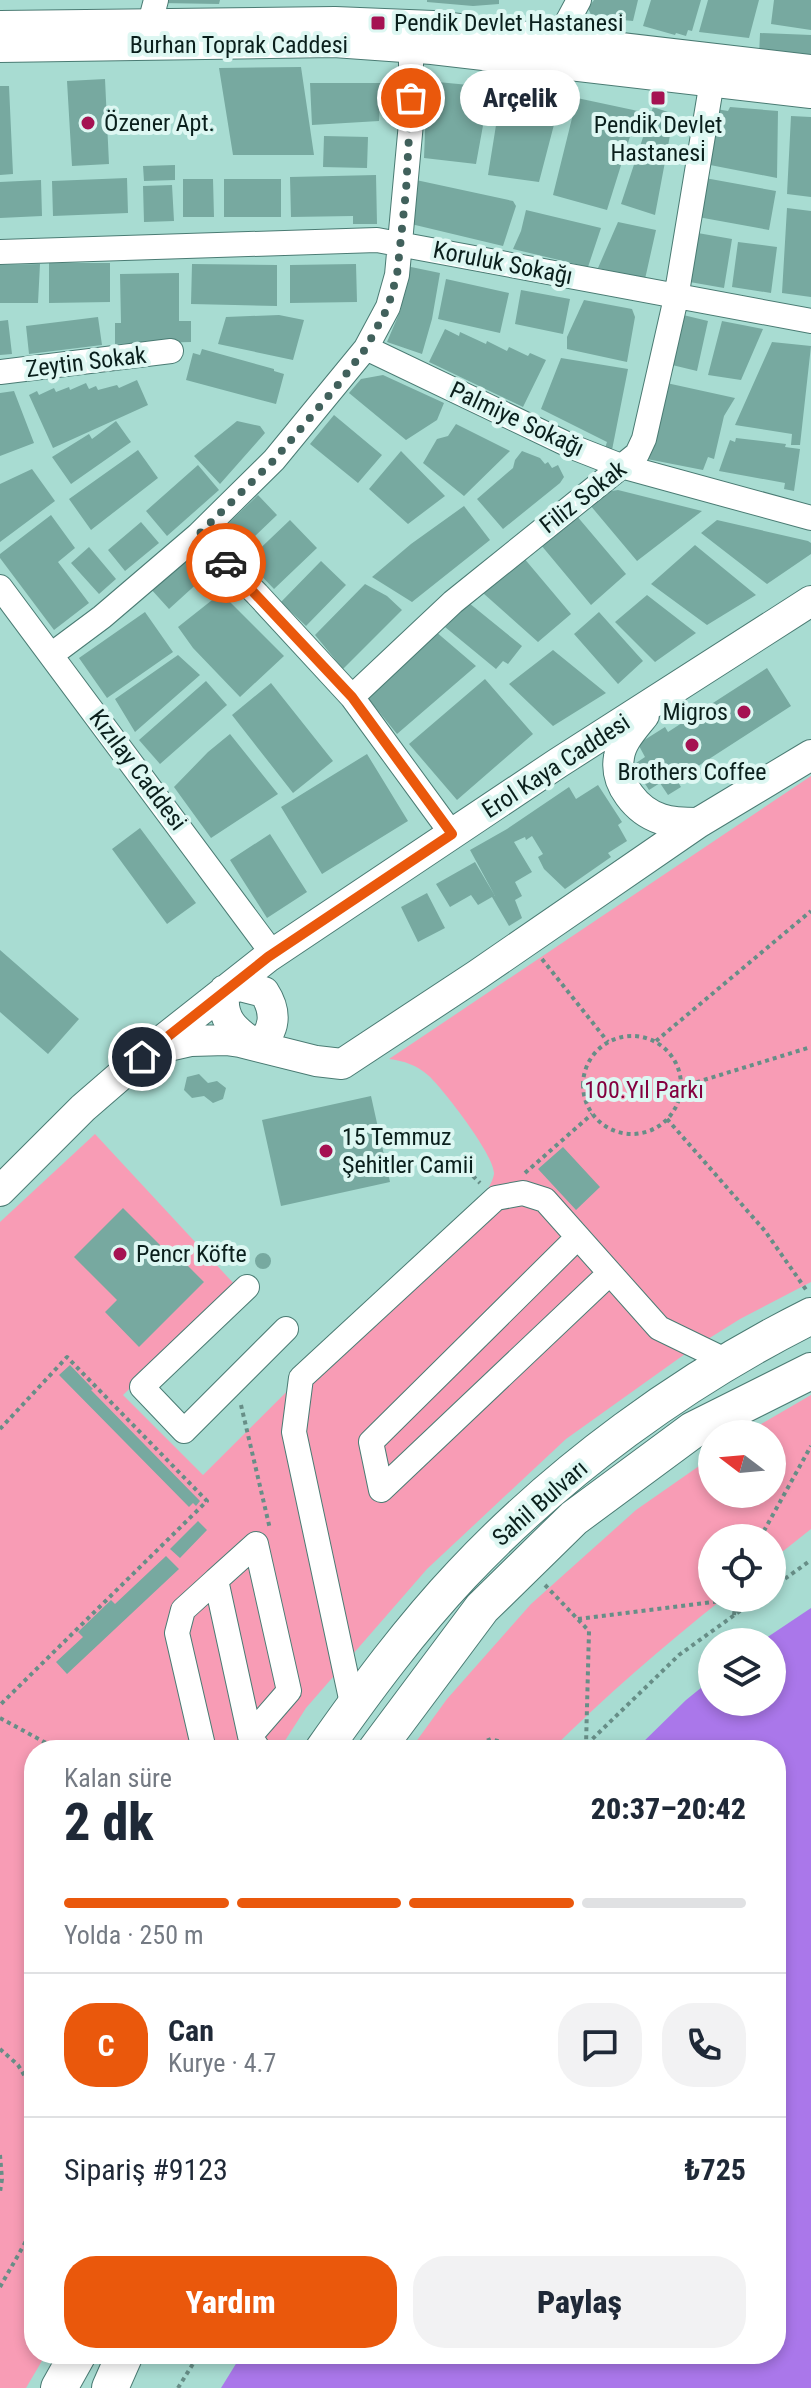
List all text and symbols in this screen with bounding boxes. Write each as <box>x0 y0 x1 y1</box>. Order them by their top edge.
place label: Pendik Devlet Hastanesi <box>394 9 623 37</box>
marker: Pendik Devlet Hastanesi <box>369 14 387 32</box>
street label: Burhan Toprak Caddesi <box>130 31 348 59</box>
pin <box>377 64 445 132</box>
callout: Arçelik <box>459 70 579 126</box>
icon: bag <box>389 76 433 120</box>
text: Arçelik <box>483 83 557 113</box>
marker: Pendi̇k Devlet Hastanesi̇ <box>649 89 667 107</box>
place label: Özener Apt. <box>104 109 215 137</box>
place label: Pendi̇k Devlet Hastanesi̇ <box>594 111 722 167</box>
marker: Özener Apt. <box>79 114 97 132</box>
street label: Koruluk Sokağı <box>431 236 575 290</box>
street label: Zeytin Sokak <box>24 341 148 383</box>
street label: Palmiye Sokağı <box>446 376 588 462</box>
street label: Filiz Sokak <box>534 455 632 539</box>
courier <box>186 523 266 603</box>
icon: car <box>204 541 248 585</box>
place label: Migros <box>662 698 728 726</box>
marker: Migros <box>735 703 753 721</box>
street label: Kızılay Caddesi <box>84 704 192 836</box>
street label: Erol Kaya Caddesi <box>477 708 635 824</box>
marker: Brothers Coffee <box>683 736 701 754</box>
place label: Brothers Coffee <box>618 758 767 786</box>
pin <box>108 1023 176 1091</box>
icon: home <box>120 1035 164 1079</box>
park label: 100.Yıl Parkı <box>584 1076 704 1104</box>
place label: 15 Temmuz Şehitler Camii <box>342 1123 474 1179</box>
marker: 15 Temmuz Şehitler Camii <box>317 1142 335 1160</box>
place label: Pencr Köfte <box>136 1240 247 1268</box>
marker: Pencr Köfte <box>111 1245 129 1263</box>
north arrow <box>698 1420 786 1508</box>
map controls <box>698 1420 786 1716</box>
street label: Sahil Bulvarı <box>487 1454 593 1552</box>
button: locate <box>698 1524 786 1612</box>
button: layers <box>698 1628 786 1716</box>
text: Kalan süre <box>64 1763 172 1793</box>
text: 20:37–20:42 <box>591 1791 746 1826</box>
text: 2 dk <box>64 1792 153 1853</box>
text: Yolda · 250 m <box>64 1920 204 1950</box>
button: chat <box>558 2003 642 2087</box>
button: phone <box>662 2003 746 2087</box>
text: Can <box>168 2013 214 2048</box>
text: C <box>97 2028 115 2063</box>
text: Kurye · 4.7 <box>168 2048 276 2078</box>
text: Sipariş #9123 <box>64 2152 228 2187</box>
text: ₺725 <box>684 2152 746 2187</box>
button: Yardım <box>64 2256 397 2348</box>
button: Paylaş <box>413 2256 746 2348</box>

